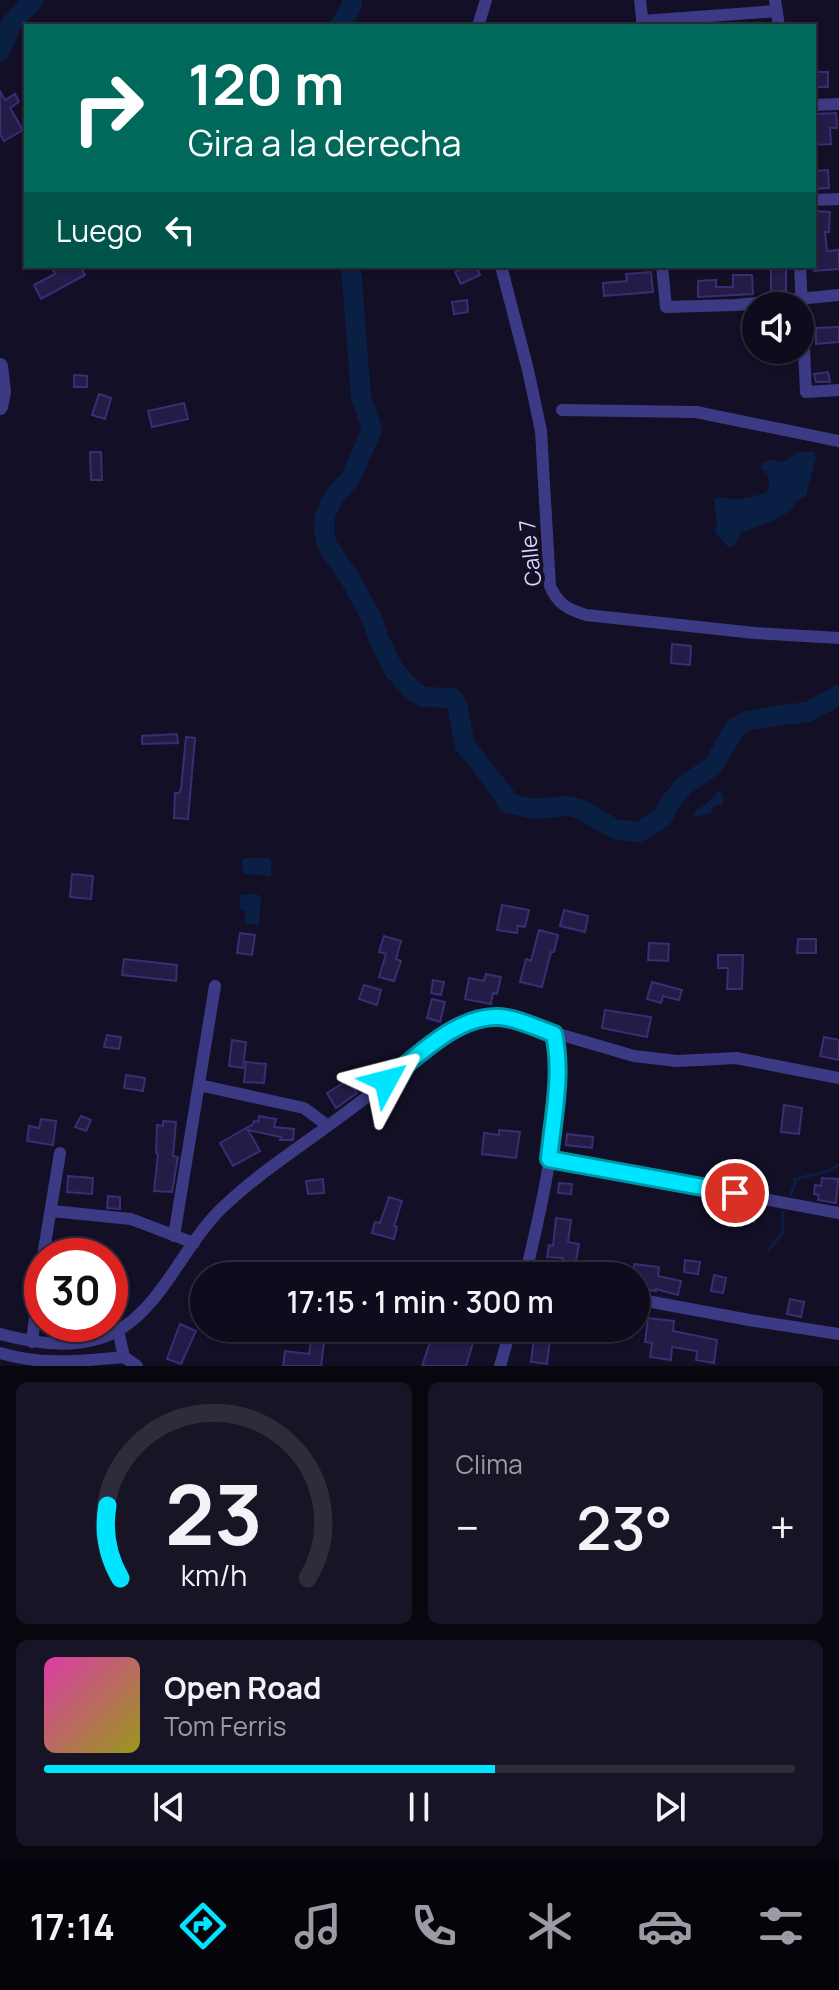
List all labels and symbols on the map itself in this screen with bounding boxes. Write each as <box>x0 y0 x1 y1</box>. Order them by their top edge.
street label: Calle 7 <box>512 518 548 588</box>
position arrow <box>344 1039 428 1123</box>
pin <box>701 1159 769 1227</box>
speed limit sign: 30 <box>24 1238 128 1342</box>

